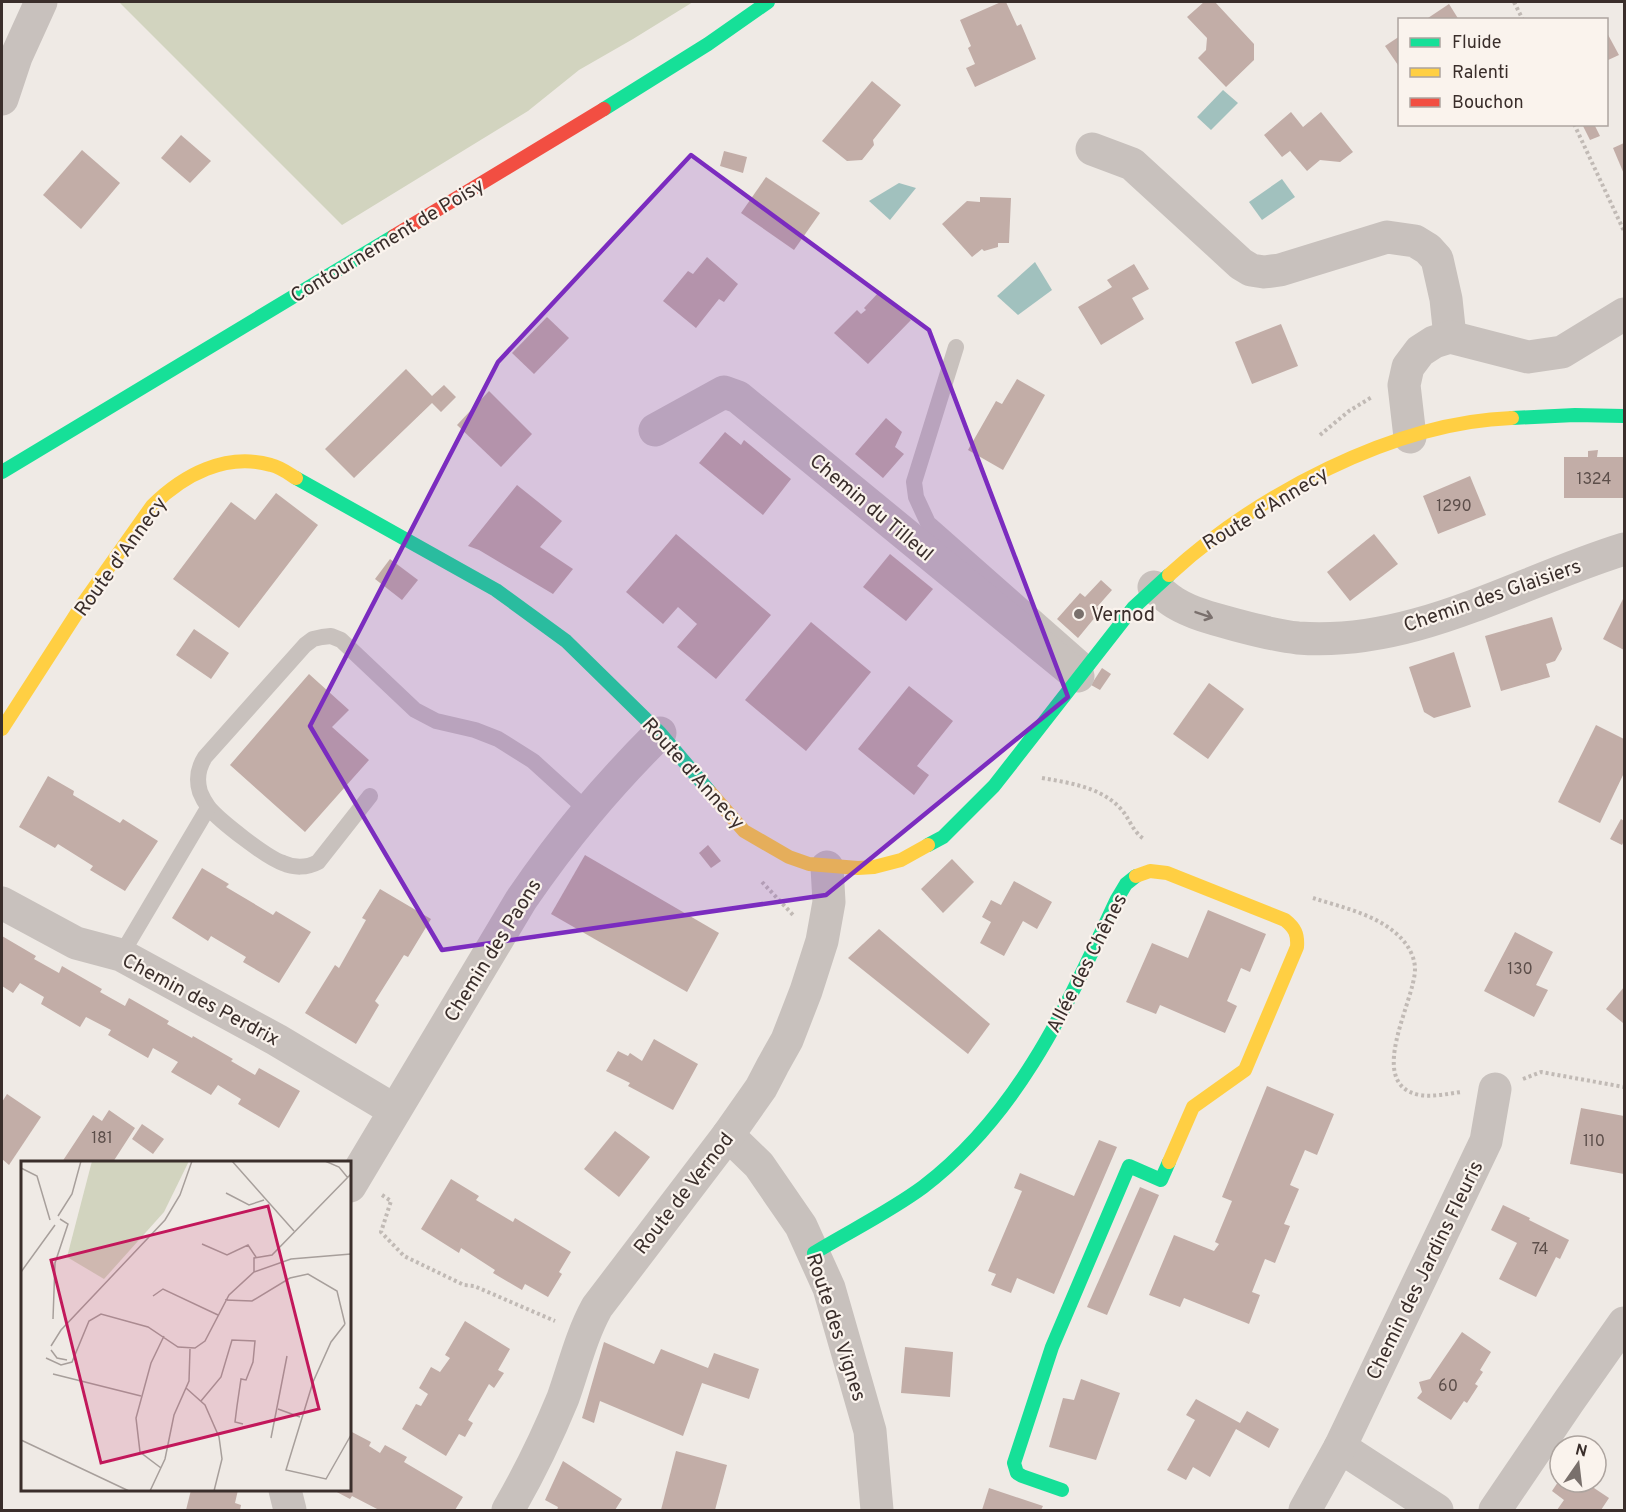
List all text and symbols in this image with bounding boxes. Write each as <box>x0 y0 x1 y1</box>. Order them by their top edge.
legend <box>1398 18 1608 126</box>
text: Fluide <box>1452 32 1501 55</box>
text: Ralenti <box>1452 62 1509 85</box>
text: Bouchon <box>1452 92 1524 115</box>
street label: Contournement de Poisy <box>286 173 490 310</box>
street label: Chemin du Tilleul <box>803 449 938 568</box>
street label: Route d'Annecy <box>1198 462 1334 557</box>
house number: 1324 <box>1577 470 1611 490</box>
street label: Route d'Annecy <box>69 492 174 622</box>
house number: 1290 <box>1436 497 1472 517</box>
street label: Chemin des Glaisiers <box>1400 554 1585 640</box>
place label: Vernod <box>1091 603 1155 629</box>
marker: Vernod <box>1072 607 1086 621</box>
one-way arrow <box>1194 610 1213 621</box>
street label: Route d'Annecy <box>635 713 750 836</box>
street label: Chemin des Paons <box>439 875 548 1028</box>
street label: Allée des Chênes <box>1041 890 1134 1038</box>
street label: Chemin des Perdrix <box>117 948 283 1053</box>
house number: 130 <box>1507 960 1533 980</box>
street label: Route de Vernod <box>629 1128 740 1261</box>
house number: 181 <box>91 1129 113 1149</box>
house number: 110 <box>1583 1132 1605 1152</box>
street label: Chemin des Jardins Fleuris <box>1361 1157 1490 1385</box>
inset map <box>21 1161 351 1491</box>
house number: 74 <box>1532 1240 1548 1260</box>
street label: Route des Vignes <box>799 1250 871 1405</box>
house number: 60 <box>1438 1377 1458 1397</box>
north arrow <box>1548 1434 1608 1494</box>
text: N <box>1573 1440 1589 1462</box>

